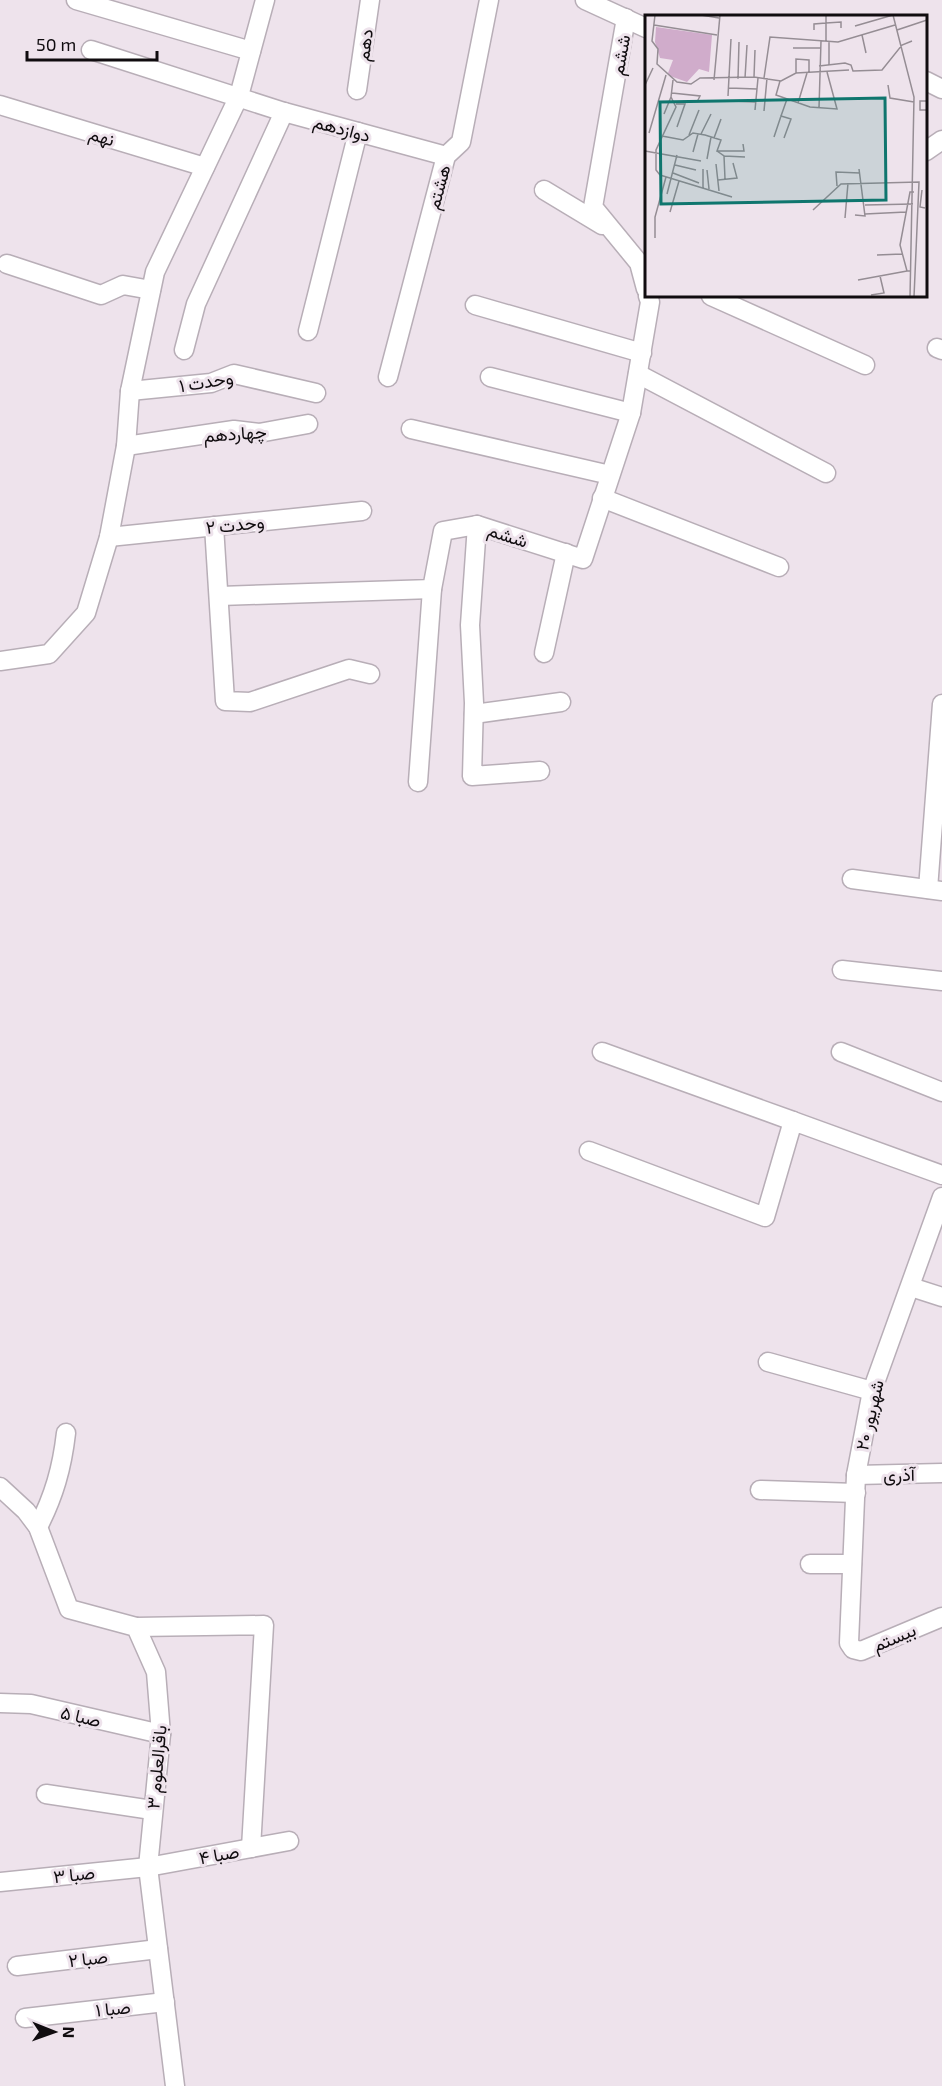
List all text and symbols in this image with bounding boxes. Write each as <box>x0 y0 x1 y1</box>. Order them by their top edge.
inset map <box>645 15 927 297</box>
scale bar <box>27 24 158 62</box>
street label: دهم <box>351 27 379 63</box>
text: 50 m <box>36 33 76 55</box>
street label: ششم <box>606 33 636 77</box>
street label: دوازدهم <box>311 110 373 148</box>
street label: نهم <box>86 122 117 152</box>
street label: هشتم <box>421 162 456 212</box>
street label: وحدت ۱ <box>177 366 235 397</box>
street label: چهاردهم <box>203 420 267 448</box>
street label: وحدت ۲ <box>205 510 265 539</box>
street label: ششم <box>485 518 531 554</box>
street label: شهریور ۲۰ <box>850 1378 889 1453</box>
street label: آذری <box>883 1463 917 1486</box>
street label: بیستم <box>869 1618 920 1658</box>
street label: صبا ۵ <box>59 1701 103 1731</box>
street label: باقرالعلوم ۳ <box>141 1724 173 1810</box>
street label: صبا ۴ <box>197 1840 241 1868</box>
street label: صبا ۳ <box>52 1861 96 1887</box>
street label: صبا ۲ <box>67 1945 109 1971</box>
street label: صبا ۱ <box>94 1995 132 2021</box>
north arrow <box>24 2002 84 2062</box>
text: N <box>60 2026 79 2038</box>

